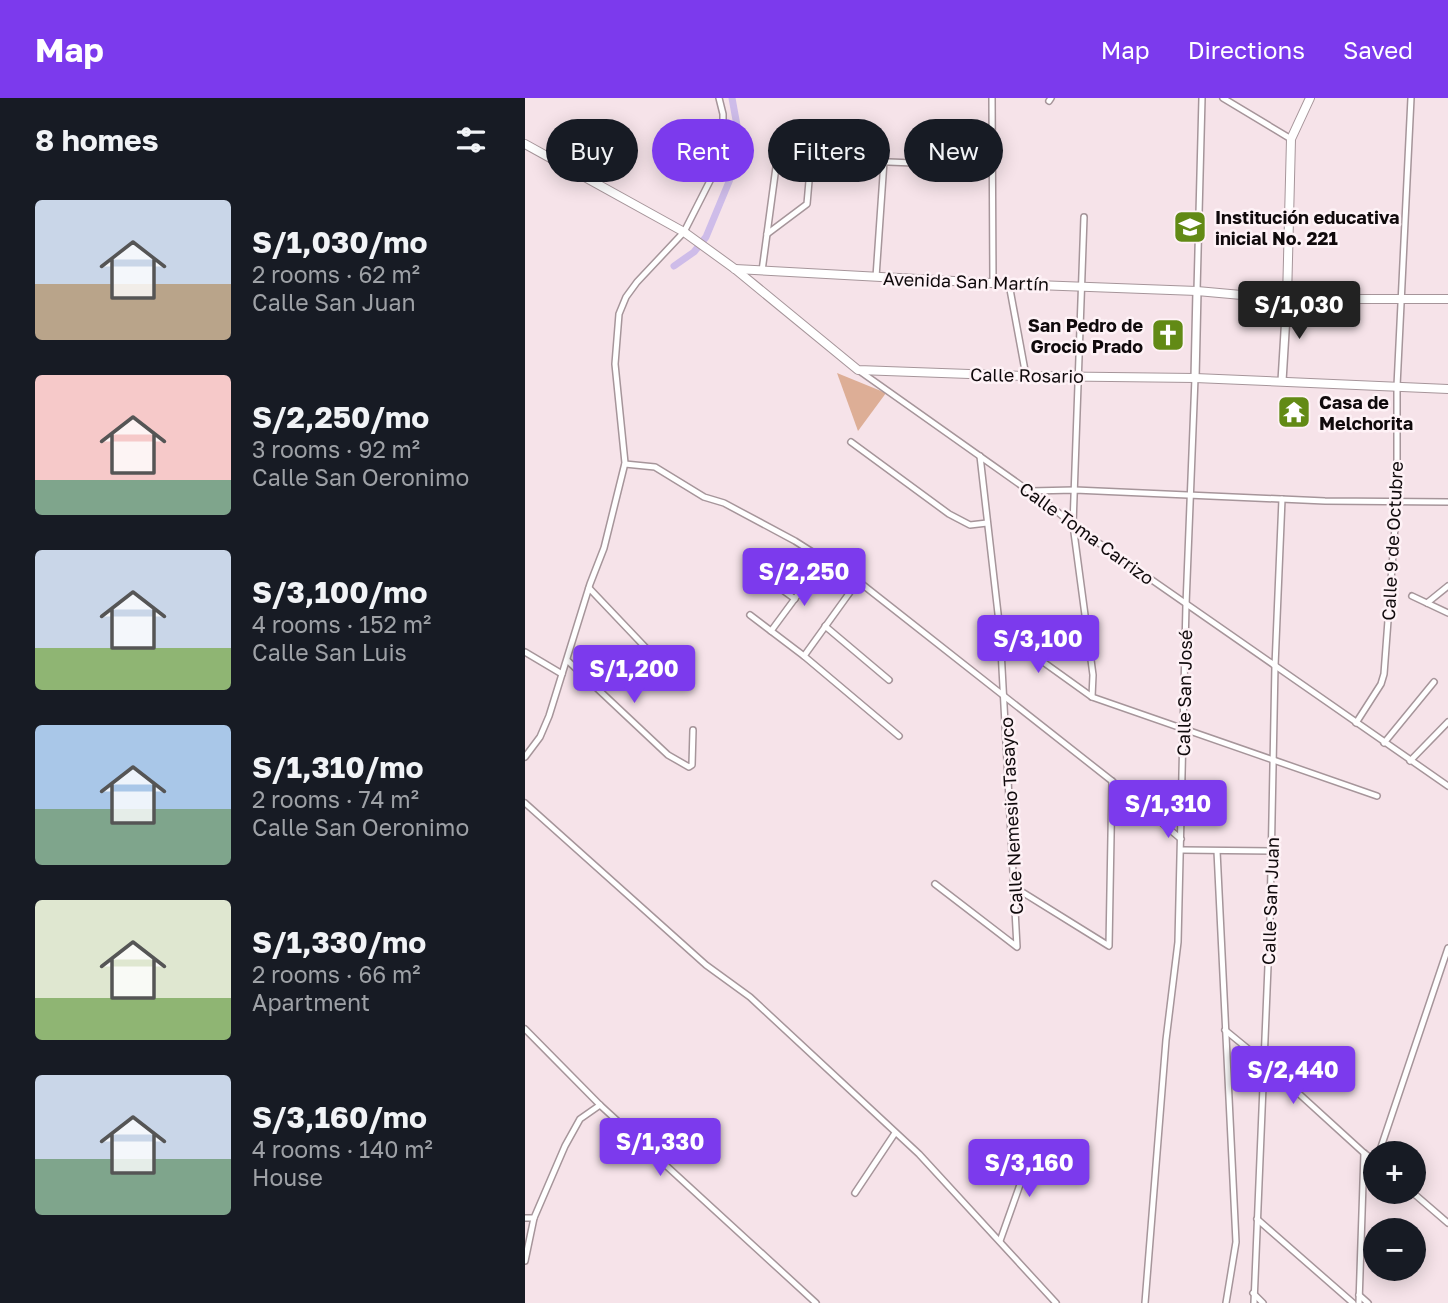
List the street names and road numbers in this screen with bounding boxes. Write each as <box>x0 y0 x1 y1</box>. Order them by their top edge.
street label: Avenida San Martín <box>883 267 1049 295</box>
street label: Calle Rosario <box>970 363 1084 387</box>
street label: Calle 9 de Octubre <box>1377 461 1407 621</box>
street label: Calle Toma Carrizo <box>1015 477 1159 589</box>
street label: Calle San José <box>1172 629 1196 757</box>
street label: Calle Nemesio Tasayco <box>995 716 1027 916</box>
street label: Calle San Juan <box>1257 837 1283 965</box>

